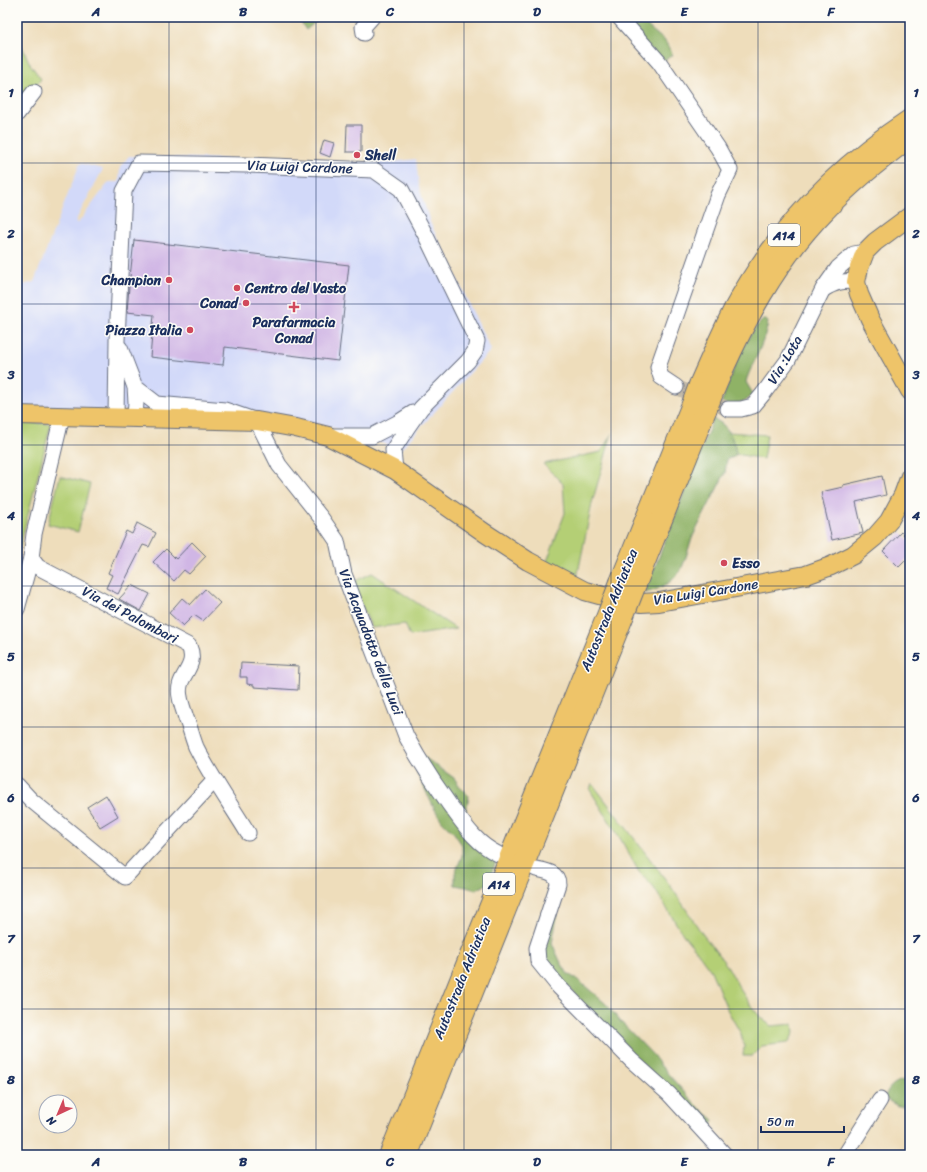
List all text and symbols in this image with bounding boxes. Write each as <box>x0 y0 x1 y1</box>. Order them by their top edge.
text: A <box>91 0 100 23</box>
text: B <box>239 0 248 23</box>
text: C <box>385 0 395 23</box>
text: D <box>533 0 541 23</box>
text: E <box>680 0 689 23</box>
text: F <box>826 0 835 23</box>
text: 1 <box>8 81 14 104</box>
text: 1 <box>913 81 919 104</box>
place label: Shell <box>364 143 397 168</box>
marker: Shell <box>352 150 362 160</box>
street label: Via Luigi Cardone <box>247 153 353 181</box>
text: 2 <box>6 222 15 245</box>
text: 2 <box>911 222 920 245</box>
road number: A14 <box>768 224 800 246</box>
place label: Champion <box>100 268 161 293</box>
marker: Champion <box>164 275 174 285</box>
place label: Centro del Vasto <box>244 276 347 301</box>
marker: Centro del Vasto <box>232 283 242 293</box>
place label: Conad <box>199 291 240 316</box>
marker: Conad <box>241 298 251 308</box>
marker: Parafarmacia Conad <box>289 302 299 312</box>
place label: Parafarmacia Conad <box>253 310 336 351</box>
place label: Piazza Italia <box>106 318 183 343</box>
marker: Piazza Italia <box>185 325 195 335</box>
street label: Via :Lota <box>760 331 810 389</box>
text: 3 <box>6 363 15 386</box>
text: 3 <box>911 363 920 386</box>
text: 4 <box>6 504 16 527</box>
text: 4 <box>911 504 921 527</box>
street label: Autostrada Adriatica <box>573 544 645 676</box>
place label: Esso <box>732 551 761 576</box>
marker: Esso <box>719 558 729 568</box>
street label: Via Acquadotto delle Luci <box>332 565 411 720</box>
street label: Via Luigi Cardone <box>652 571 760 613</box>
street label: Via dei Palombari <box>77 579 184 651</box>
text: 5 <box>7 645 15 668</box>
text: 5 <box>912 645 920 668</box>
text: 6 <box>6 786 15 809</box>
text: 6 <box>911 786 920 809</box>
road number: A14 <box>483 873 515 895</box>
street label: Autostrada Adriatica <box>426 912 498 1044</box>
text: 7 <box>7 927 16 950</box>
text: 7 <box>912 927 921 950</box>
text: 8 <box>6 1068 15 1091</box>
text: 8 <box>911 1068 920 1091</box>
north arrow <box>38 1094 78 1134</box>
scale bar <box>761 1108 844 1134</box>
text: N <box>42 1111 61 1131</box>
text: 50 m <box>767 1111 794 1133</box>
text: A <box>91 1150 100 1172</box>
text: B <box>239 1150 248 1172</box>
text: C <box>385 1150 395 1172</box>
text: D <box>533 1150 541 1172</box>
text: E <box>680 1150 689 1172</box>
text: F <box>826 1150 835 1172</box>

